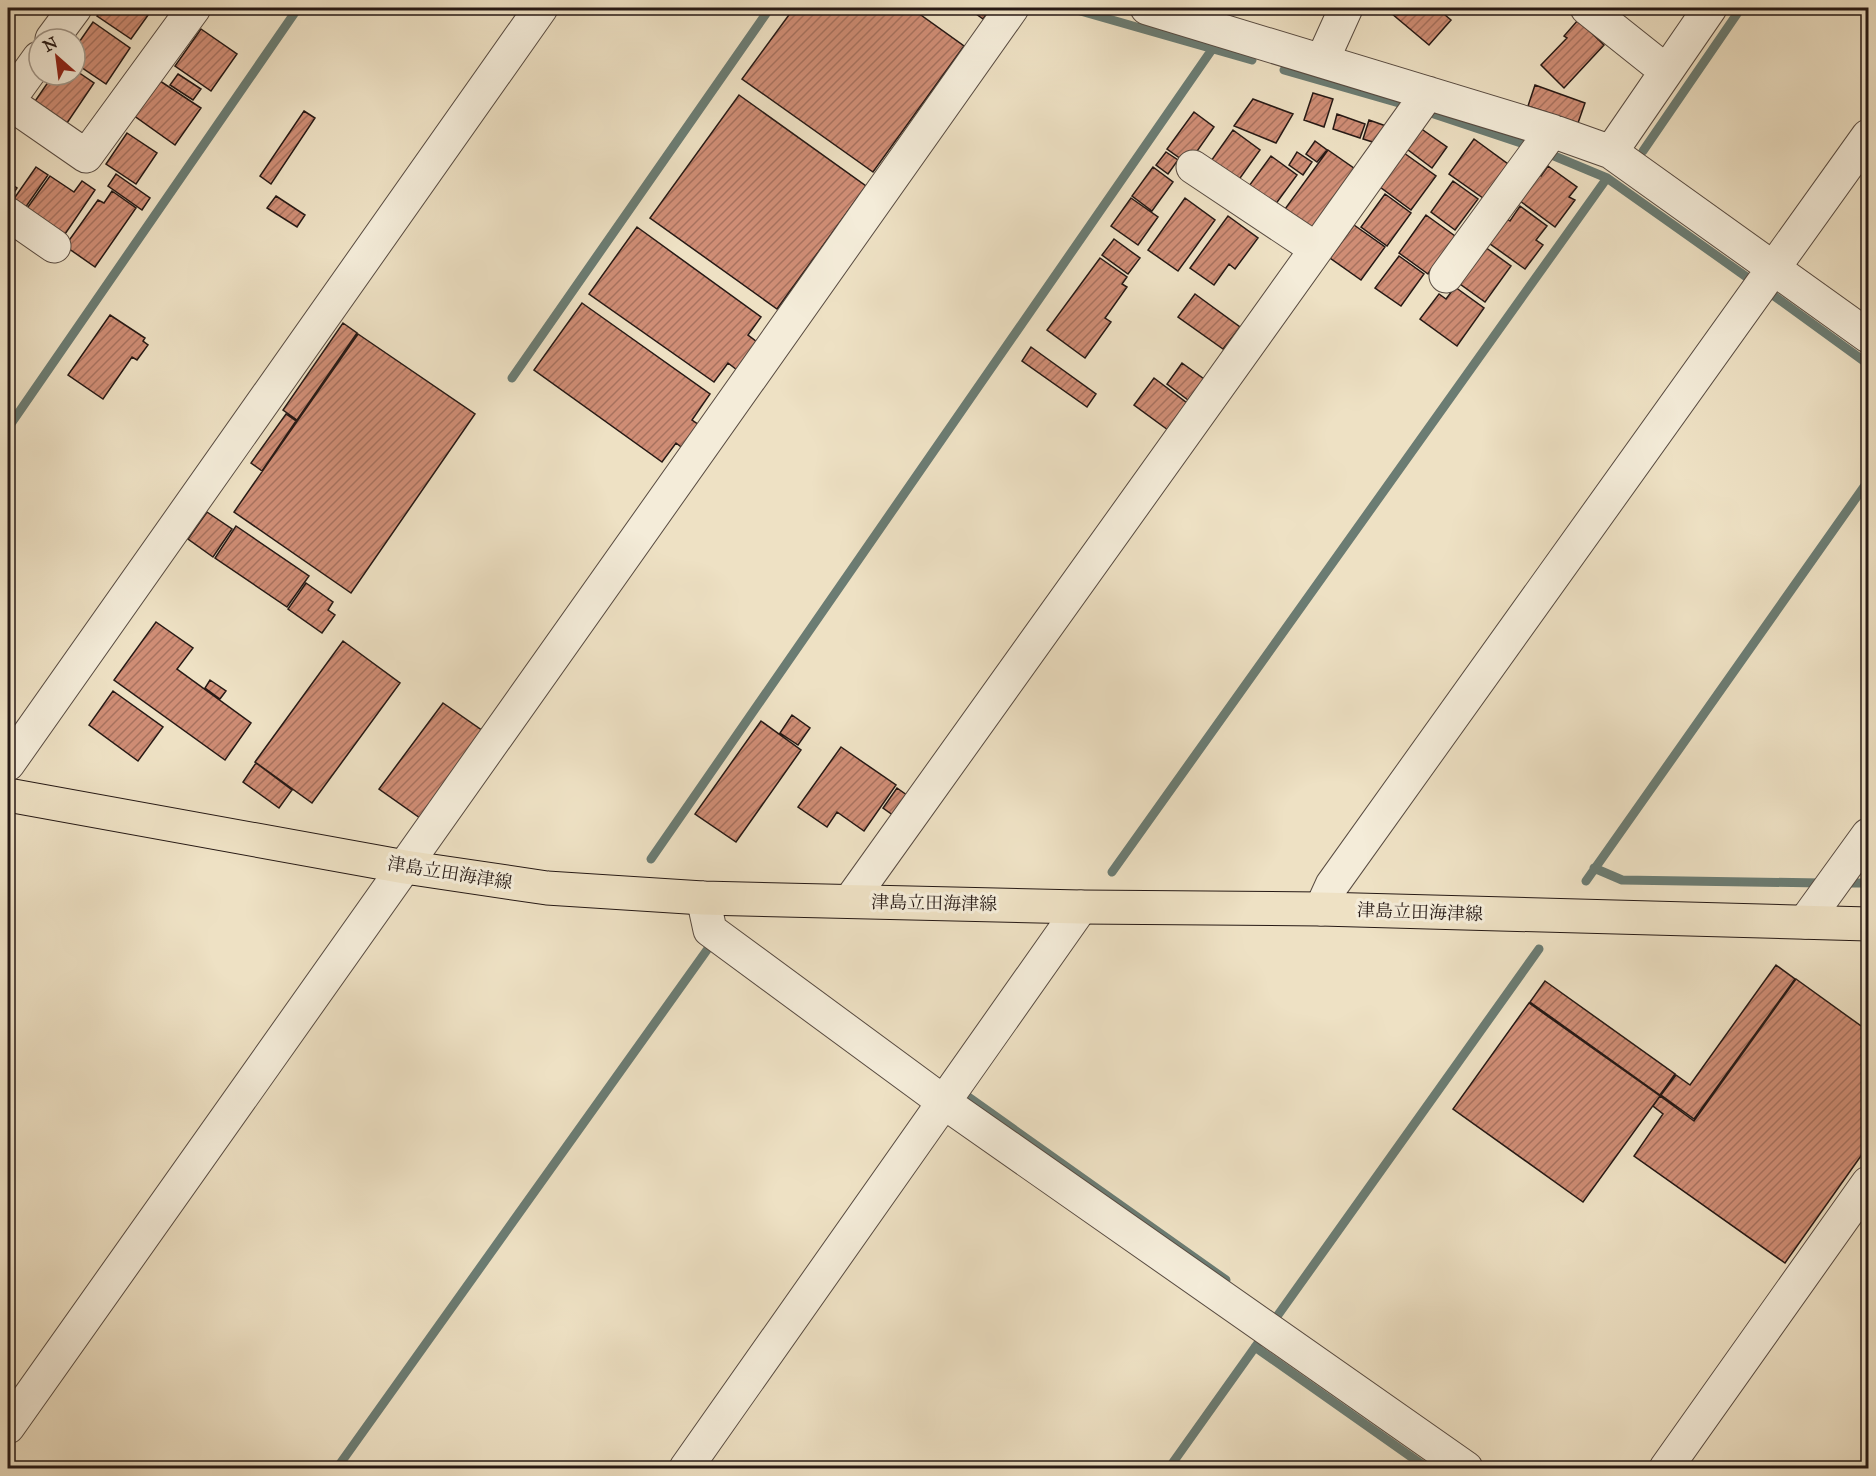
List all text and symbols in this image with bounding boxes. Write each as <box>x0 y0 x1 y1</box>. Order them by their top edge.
north arrow <box>27 27 87 87</box>
text: N <box>40 32 61 56</box>
street label: 津島立田海津線 <box>386 852 514 894</box>
street label: 津島立田海津線 <box>871 891 997 915</box>
street label: 津島立田海津線 <box>1357 899 1483 925</box>

